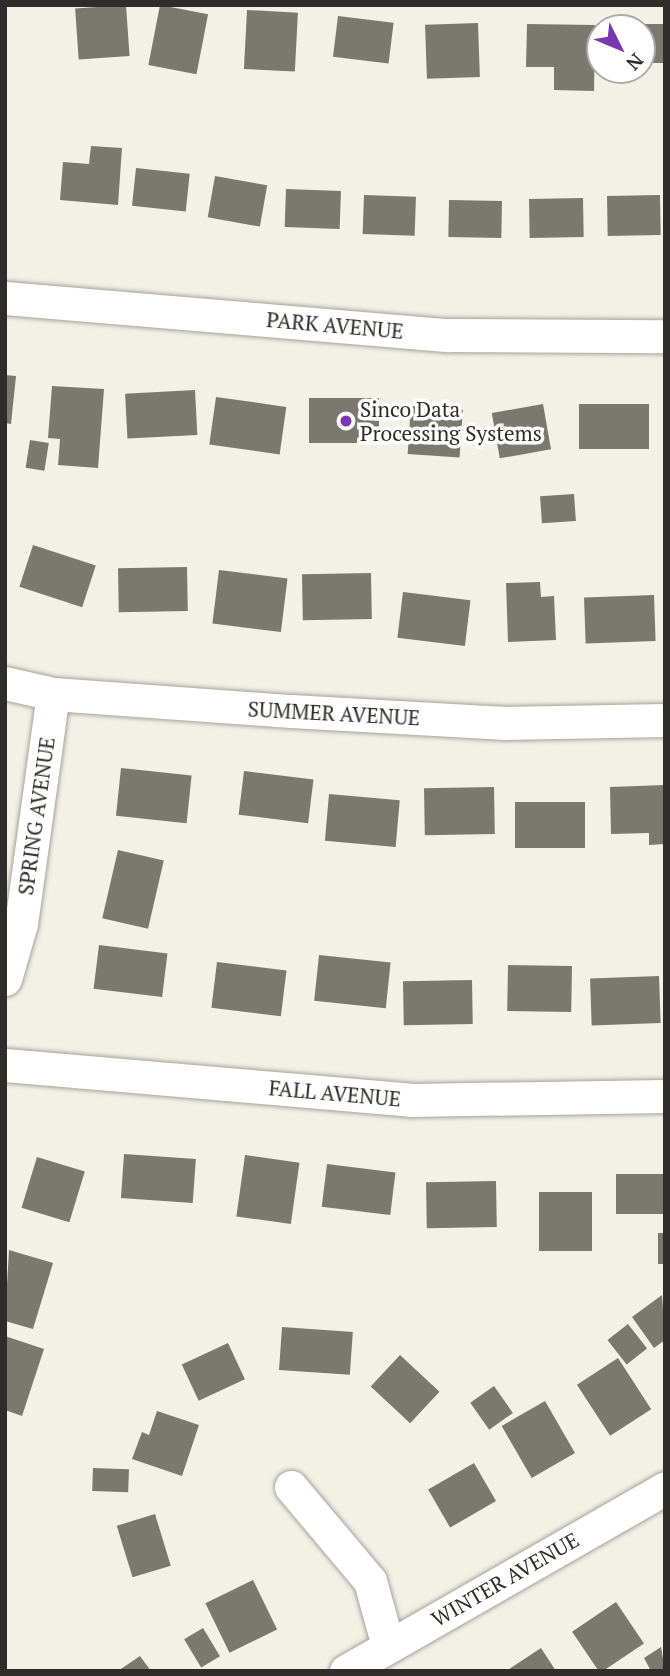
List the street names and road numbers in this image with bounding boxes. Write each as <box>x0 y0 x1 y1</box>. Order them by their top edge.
street label: PARK AVENUE <box>265 306 405 344</box>
street label: SUMMER AVENUE <box>247 696 421 730</box>
street label: SPRING AVENUE <box>12 735 60 897</box>
street label: FALL AVENUE <box>268 1075 402 1111</box>
street label: WINTER AVENUE <box>427 1526 583 1632</box>

